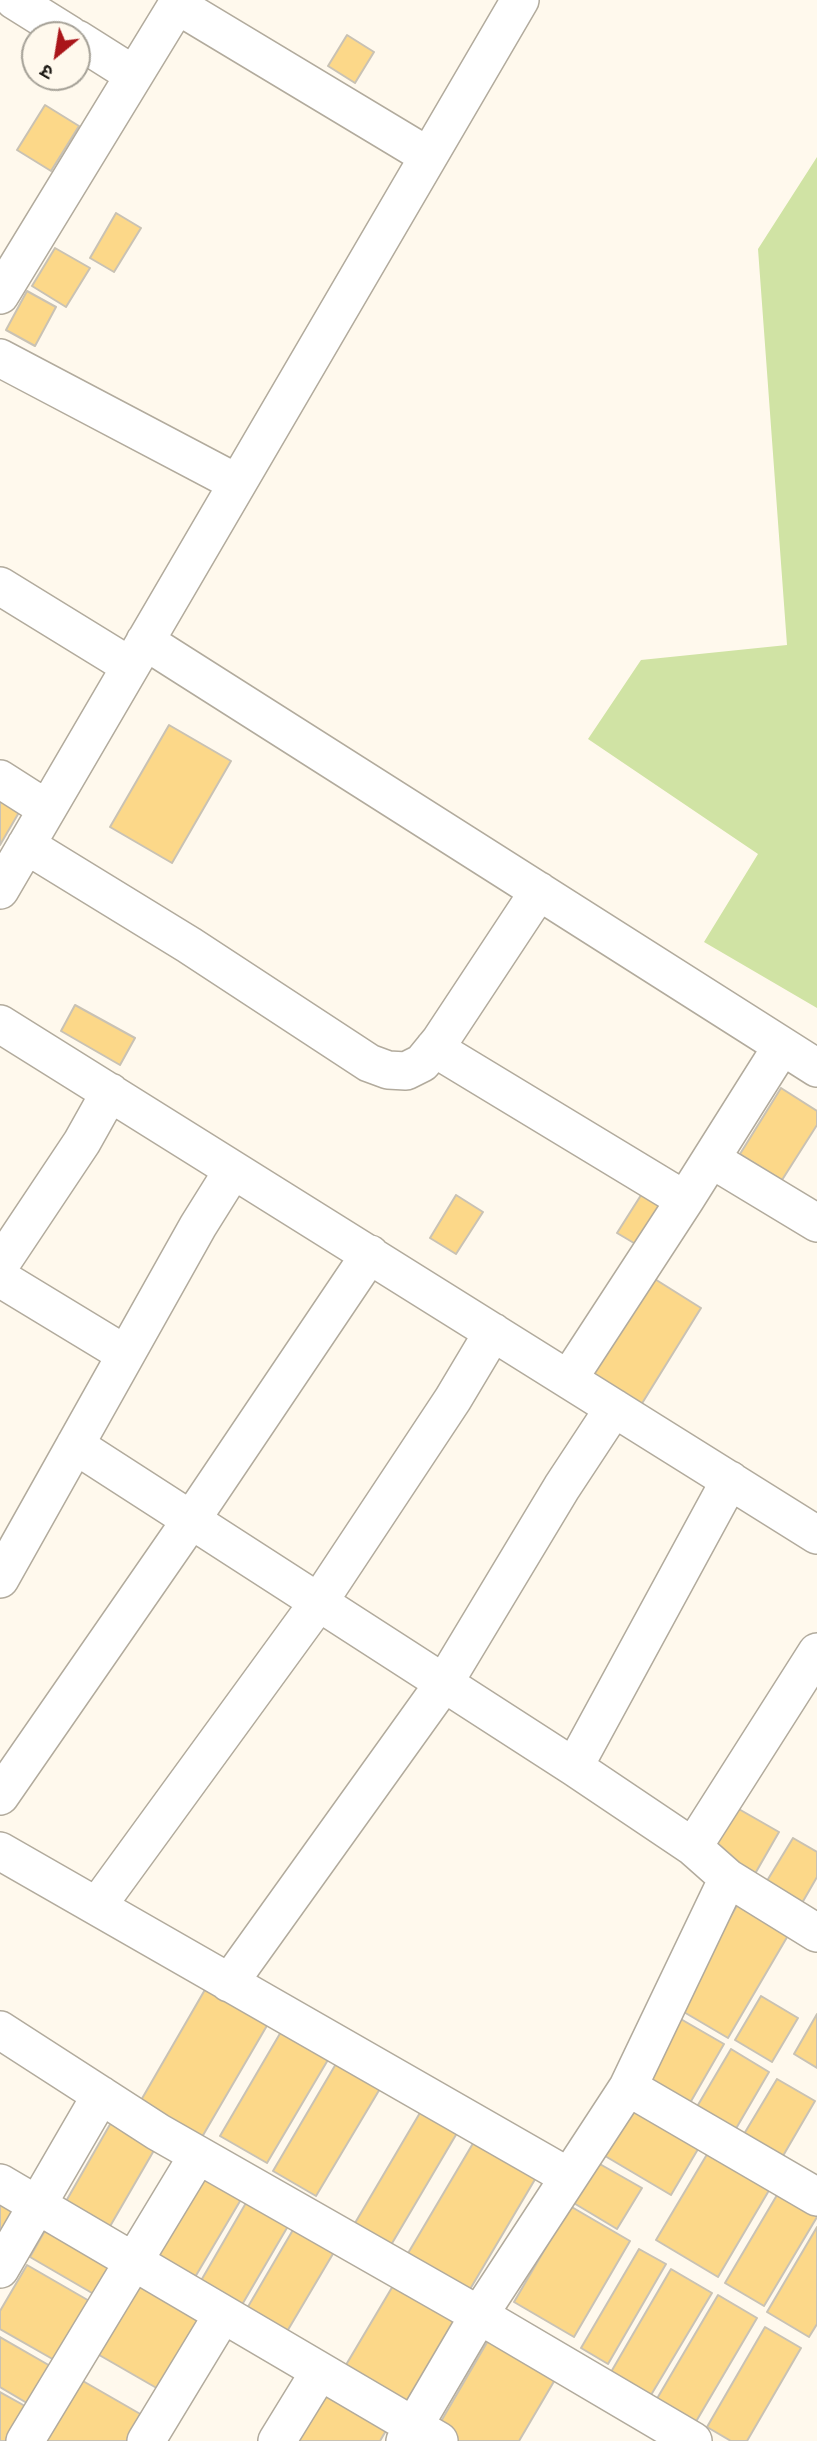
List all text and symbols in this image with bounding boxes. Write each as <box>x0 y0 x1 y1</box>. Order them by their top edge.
north arrow <box>21 21 91 91</box>
text: उ <box>36 59 57 86</box>

